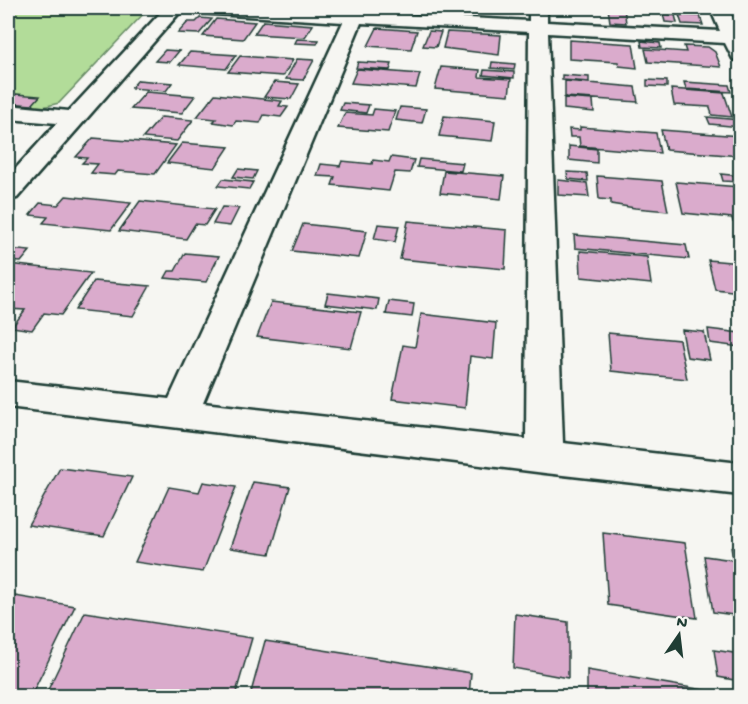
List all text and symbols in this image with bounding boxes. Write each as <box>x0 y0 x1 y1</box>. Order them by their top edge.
north arrow <box>649 605 709 665</box>
text: N <box>674 613 690 634</box>

